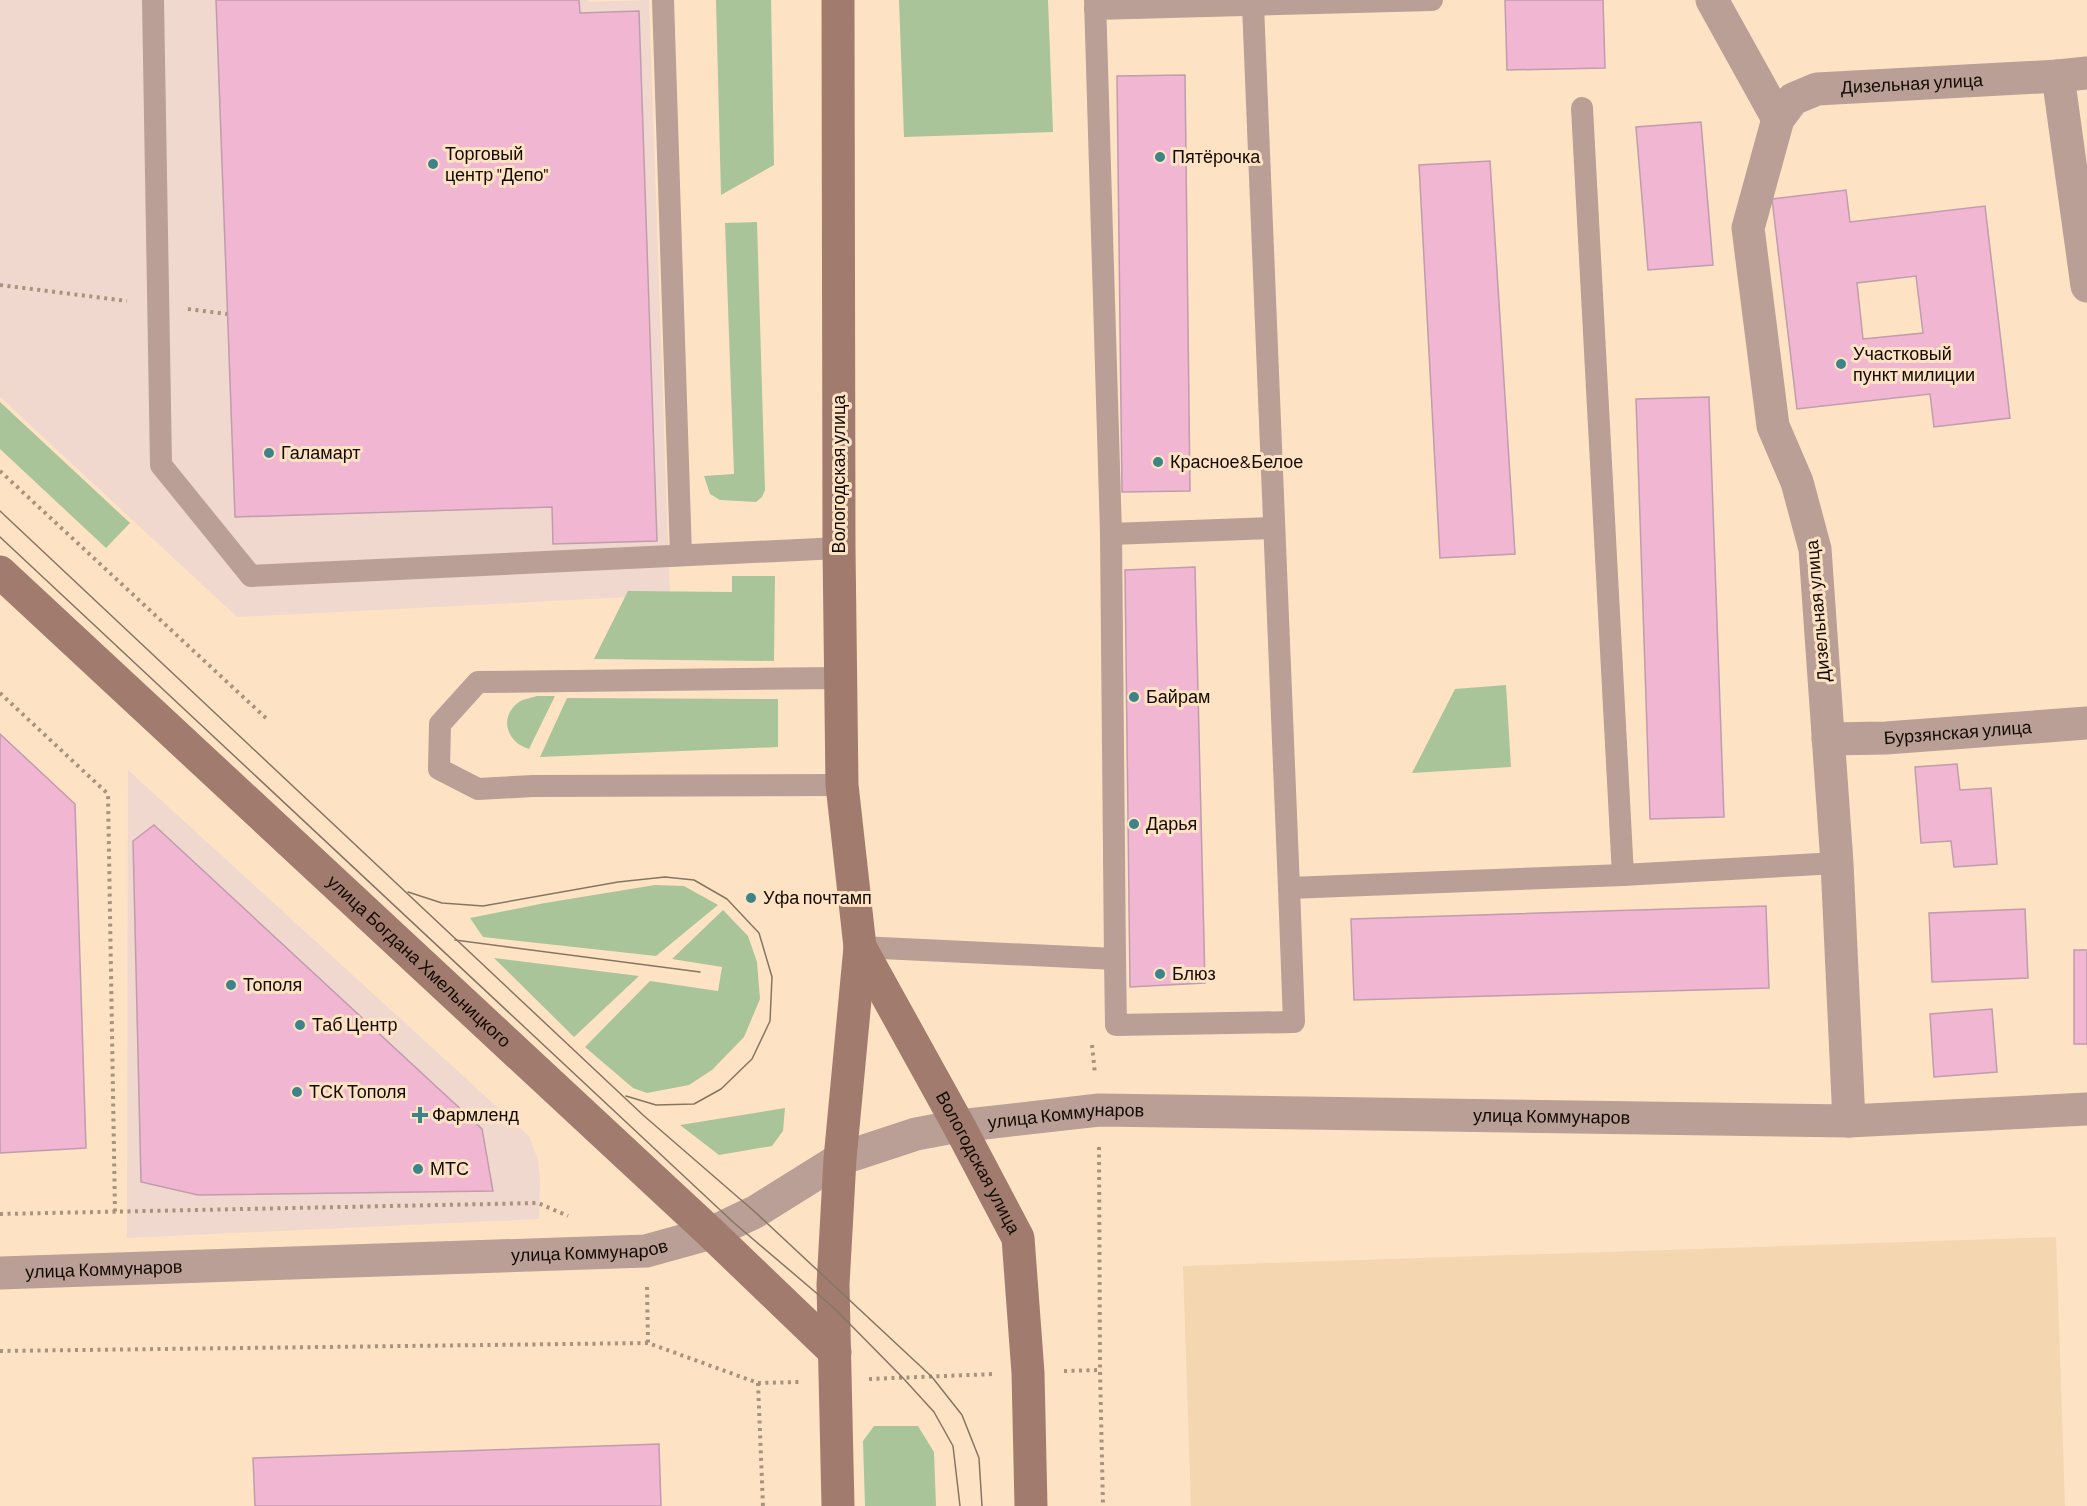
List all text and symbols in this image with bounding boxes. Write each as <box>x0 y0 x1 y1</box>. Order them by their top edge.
street label: Дизельная улица <box>1840 68 1985 98</box>
place label: Торговый центр "Депо" <box>445 142 549 185</box>
place label: Пятёрочка <box>1172 145 1261 167</box>
marker: Пятёрочка <box>1153 150 1167 164</box>
marker: Торговый центр "Депо" <box>426 157 440 171</box>
place label: Участковый пункт милиции <box>1853 342 1975 385</box>
marker: Участковый пункт милиции <box>1834 357 1848 371</box>
street label: Вологодская улица <box>827 394 849 553</box>
place label: Галамарт <box>281 441 361 463</box>
marker: Галамарт <box>262 446 276 460</box>
place label: Красное&Белое <box>1170 450 1303 472</box>
marker: Красное&Белое <box>1151 455 1165 469</box>
street label: Дизельная улица <box>1800 538 1834 683</box>
place label: Байрам <box>1146 685 1210 707</box>
marker: Байрам <box>1127 690 1141 704</box>
street label: Бурзянская улица <box>1883 715 2033 748</box>
place label: Дарья <box>1146 812 1197 834</box>
marker: Дарья <box>1127 817 1141 831</box>
street label: улица Богдана Хмельницкого <box>323 870 516 1052</box>
place label: Уфа почтамп <box>763 886 872 908</box>
marker: Уфа почтамп <box>744 891 758 905</box>
place label: Блюз <box>1172 962 1216 984</box>
marker: Блюз <box>1153 967 1167 981</box>
place label: Тополя <box>243 973 302 995</box>
marker: Тополя <box>224 978 238 992</box>
place label: Таб Центр <box>312 1013 398 1035</box>
marker: Таб Центр <box>293 1018 307 1032</box>
place label: ТСК Тополя <box>309 1080 406 1102</box>
marker: ТСК Тополя <box>290 1085 304 1099</box>
street label: Вологодская улица <box>932 1087 1026 1238</box>
street label: улица Коммунаров <box>986 1098 1144 1133</box>
place label: Фармленд <box>432 1103 520 1125</box>
street label: улица Коммунаров <box>1473 1103 1630 1128</box>
marker: Фармленд <box>413 1108 427 1122</box>
place label: МТС <box>430 1157 469 1179</box>
marker: МТС <box>411 1162 425 1176</box>
street label: улица Коммунаров <box>511 1234 670 1266</box>
street label: улица Коммунаров <box>25 1255 183 1282</box>

